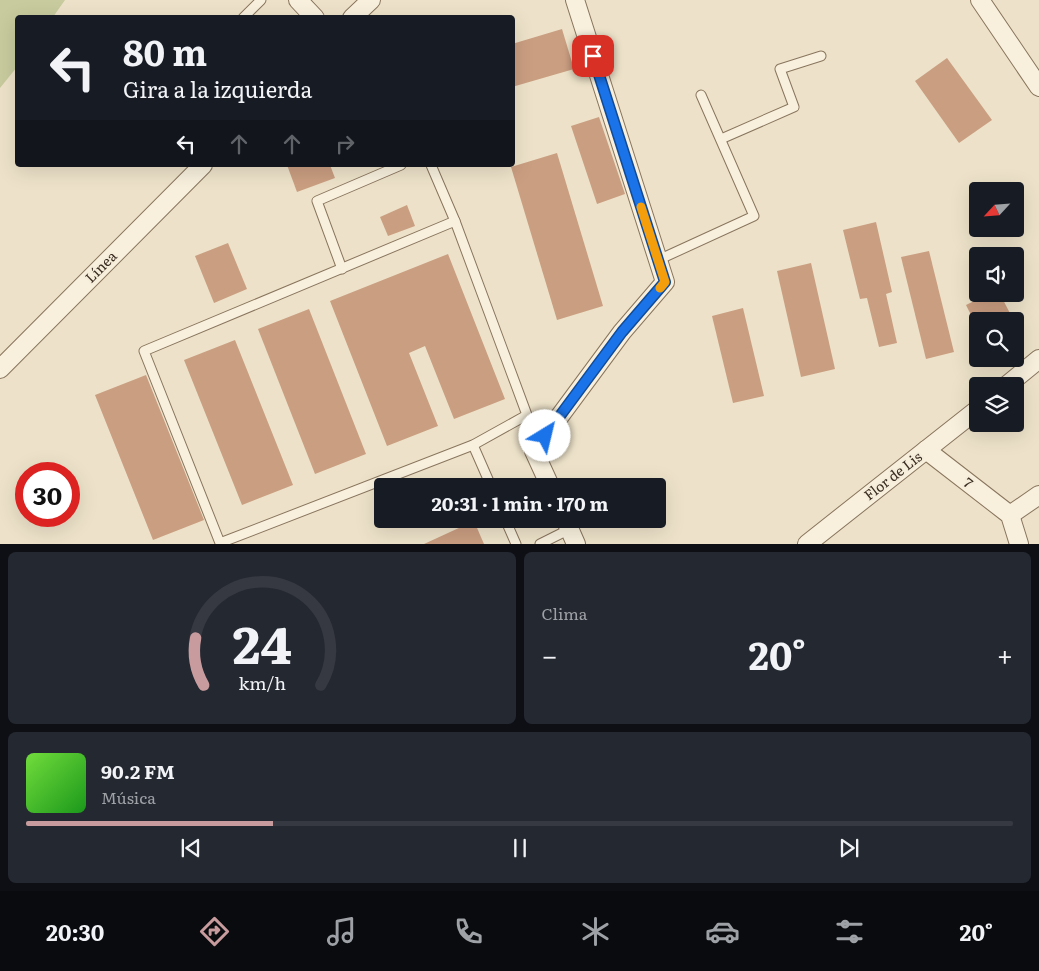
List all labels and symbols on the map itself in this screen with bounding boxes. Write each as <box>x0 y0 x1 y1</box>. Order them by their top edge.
pin <box>572 35 614 77</box>
north arrow <box>969 182 1024 238</box>
street label: Línea <box>80 246 121 287</box>
position arrow <box>518 409 570 461</box>
street label: Flor de Lis <box>859 446 926 504</box>
speed limit sign: 30 <box>15 462 80 527</box>
street label: 7 <box>960 472 978 492</box>

